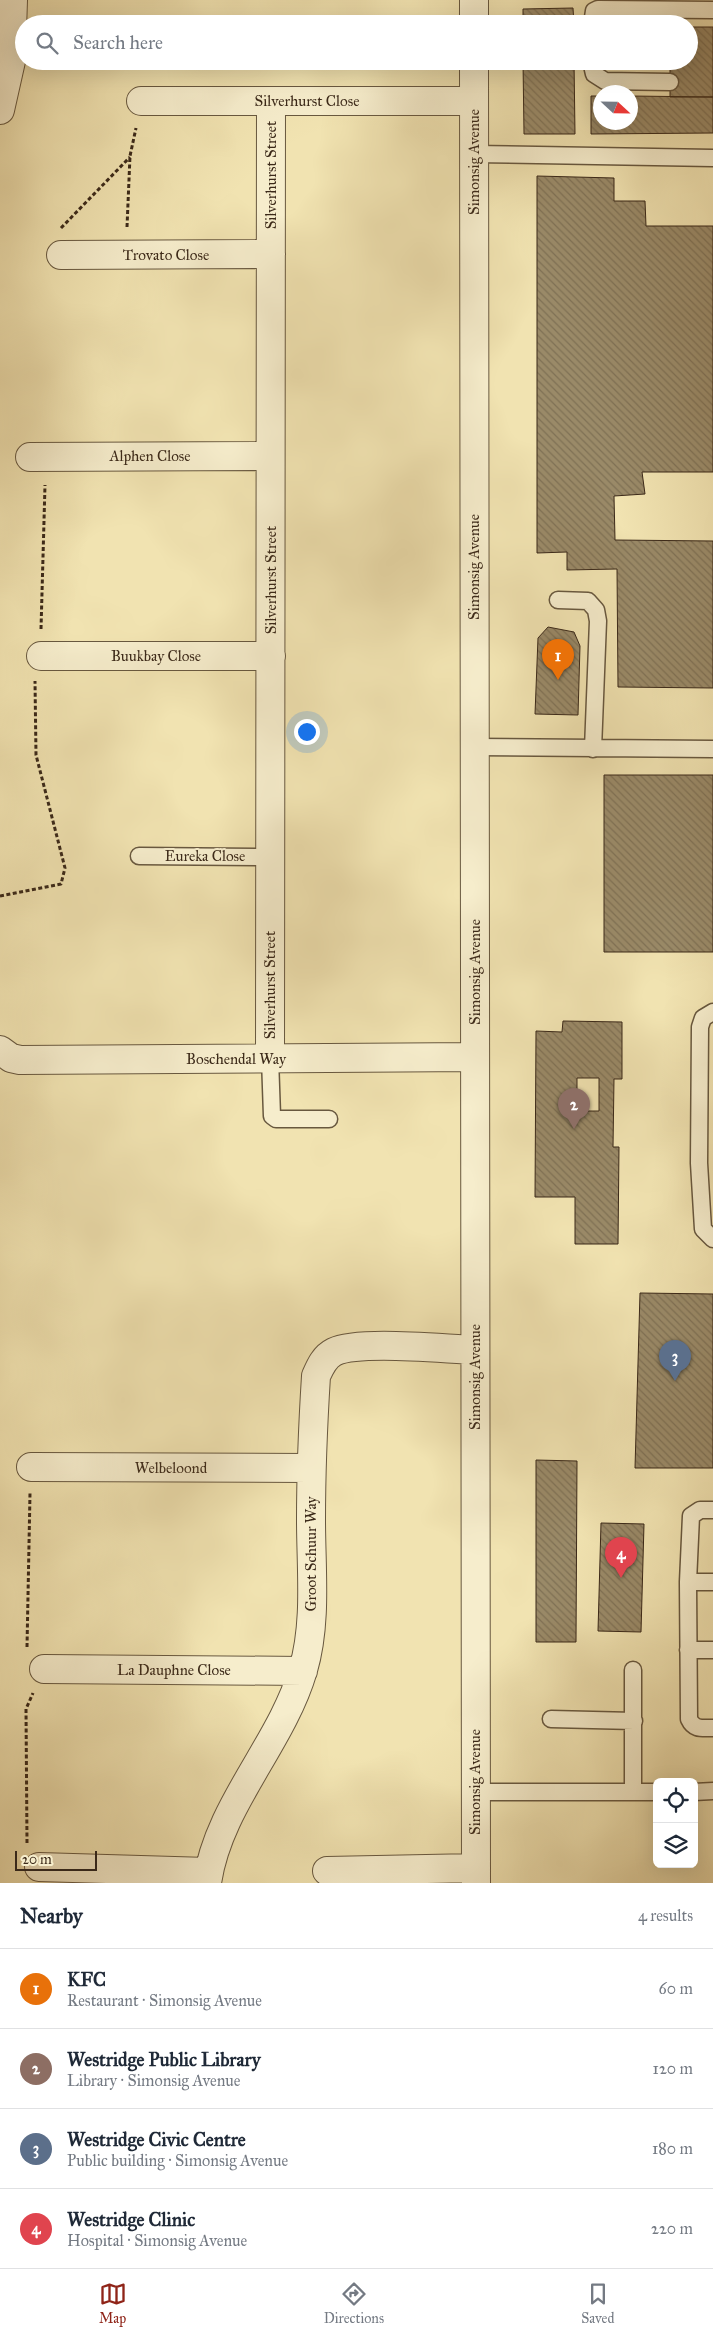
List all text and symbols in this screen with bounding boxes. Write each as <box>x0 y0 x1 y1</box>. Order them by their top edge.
search box <box>15 15 698 70</box>
icon: search <box>33 29 61 57</box>
text: Search here <box>73 31 163 54</box>
north arrow <box>593 85 638 130</box>
street label: Silverhurst Close <box>255 92 359 110</box>
street label: Simonsig Avenue <box>465 109 483 215</box>
street label: Silverhurst Street <box>262 120 280 229</box>
street label: Trovato Close <box>123 246 209 264</box>
street label: Alphen Close <box>108 447 191 465</box>
street label: Simonsig Avenue <box>465 514 483 620</box>
street label: Silverhurst Street <box>262 525 280 634</box>
pin: 1 <box>542 639 574 680</box>
street label: Buukbay Close <box>111 647 201 665</box>
your location <box>294 719 320 745</box>
street label: Eureka Close <box>165 847 245 865</box>
street label: Simonsig Avenue <box>466 919 484 1025</box>
street label: Silverhurst Street <box>261 930 279 1039</box>
street label: Boschendal Way <box>186 1050 287 1068</box>
pin: 2 <box>558 1088 590 1129</box>
street label: Simonsig Avenue <box>466 1324 484 1430</box>
pin: 3 <box>659 1340 691 1381</box>
street label: Welbeloond <box>135 1459 208 1477</box>
street label: Groot Schuur Way <box>302 1495 320 1612</box>
pin: 4 <box>605 1537 637 1578</box>
street label: La Dauphne Close <box>117 1661 231 1679</box>
street label: Simonsig Avenue <box>466 1729 484 1835</box>
map controls <box>653 1778 698 1868</box>
button: locate <box>653 1778 698 1823</box>
button: layers <box>653 1823 698 1868</box>
scale bar <box>15 1848 98 1871</box>
text: 20 m <box>22 1851 52 1868</box>
text: Nearby <box>20 1903 83 1929</box>
text: 4 results <box>638 1906 693 1925</box>
text: KFC <box>67 1968 106 1991</box>
text: 1 <box>33 1979 39 1998</box>
text: 60 m <box>659 1979 693 1998</box>
text: Restaurant · Simonsig Avenue <box>67 1991 262 2010</box>
text: Westridge Public Library <box>67 2048 261 2071</box>
text: 2 <box>32 2059 40 2078</box>
text: 120 m <box>653 2059 693 2078</box>
text: Library · Simonsig Avenue <box>67 2071 241 2090</box>
text: Westridge Civic Centre <box>67 2128 246 2151</box>
text: 3 <box>33 2139 39 2158</box>
text: 180 m <box>652 2139 693 2158</box>
text: Public building · Simonsig Avenue <box>67 2151 288 2170</box>
text: Westridge Clinic <box>67 2208 195 2231</box>
text: 4 <box>32 2219 40 2238</box>
text: 220 m <box>651 2219 693 2238</box>
text: Hospital · Simonsig Avenue <box>67 2231 247 2250</box>
tab: Map <box>99 2280 127 2327</box>
tab: Directions <box>324 2280 384 2327</box>
tab: Saved <box>581 2280 614 2327</box>

